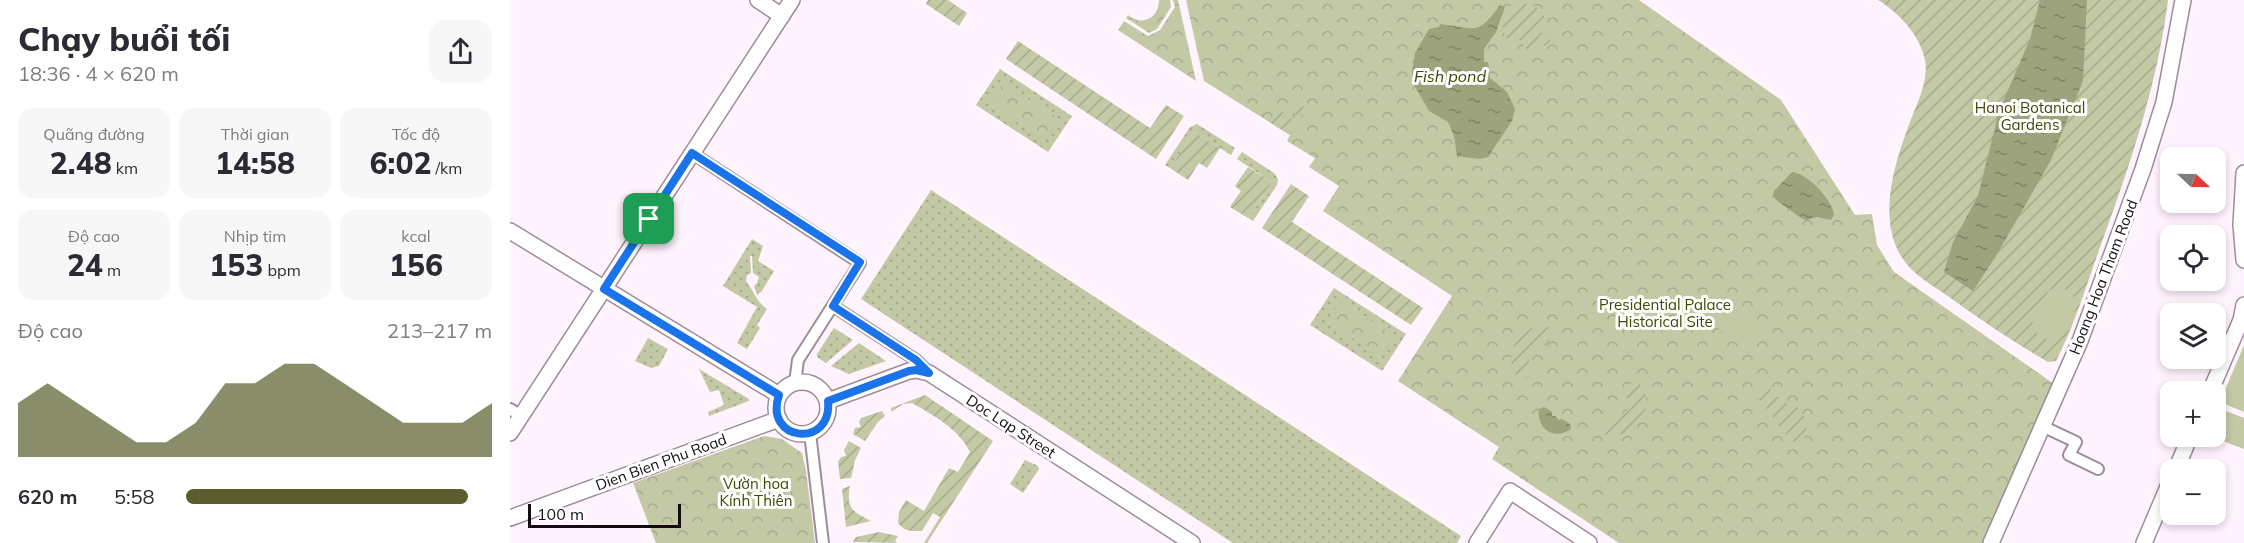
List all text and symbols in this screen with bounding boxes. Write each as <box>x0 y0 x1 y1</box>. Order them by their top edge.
text: Chạy buổi tối <box>18 18 230 59</box>
button: share <box>429 20 492 83</box>
text: 18:36 · 4 × 620 m <box>18 61 179 86</box>
water label: Fish pond <box>1414 66 1486 86</box>
park label: Hanoi Botanical Gardens <box>1975 98 2085 134</box>
text: Quãng đường <box>43 124 145 144</box>
text: Thời gian <box>221 124 289 144</box>
text: Tốc độ <box>392 124 440 144</box>
text: 2.48 <box>50 144 112 182</box>
text: 14:58 <box>215 144 295 182</box>
text: 6:02 <box>370 144 431 182</box>
north arrow <box>2160 147 2226 213</box>
map controls <box>2160 147 2226 525</box>
text: km <box>112 158 138 178</box>
text: /km <box>431 158 462 178</box>
pin <box>623 193 674 244</box>
street label: Hoang Hoa Tham Road <box>2065 197 2141 357</box>
icon: arrive <box>632 202 665 235</box>
button: locate <box>2160 225 2226 291</box>
text: Độ cao <box>68 226 120 246</box>
text: Nhịp tim <box>224 226 286 246</box>
text: kcal <box>401 226 431 246</box>
text: 24 <box>67 246 103 284</box>
text: 153 <box>209 246 263 284</box>
text: 156 <box>389 246 443 284</box>
text: m <box>103 260 121 280</box>
text: bpm <box>263 260 301 280</box>
park label: Presidential Palace Historical Site <box>1599 295 1731 331</box>
button: layers <box>2160 303 2226 369</box>
text: Độ cao <box>18 318 83 343</box>
text: 213–217 m <box>387 318 492 343</box>
button: + <box>2160 381 2226 447</box>
street label: Doc Lap Street <box>963 390 1059 462</box>
street label: Dien Bien Phu Road <box>593 429 729 495</box>
button: − <box>2160 459 2226 525</box>
park label: Vườn hoa Kính Thiên <box>720 474 792 510</box>
text: 620 m <box>18 484 77 509</box>
text: 5:58 <box>114 484 155 509</box>
scale bar <box>528 501 681 528</box>
text: 100 m <box>537 504 584 524</box>

